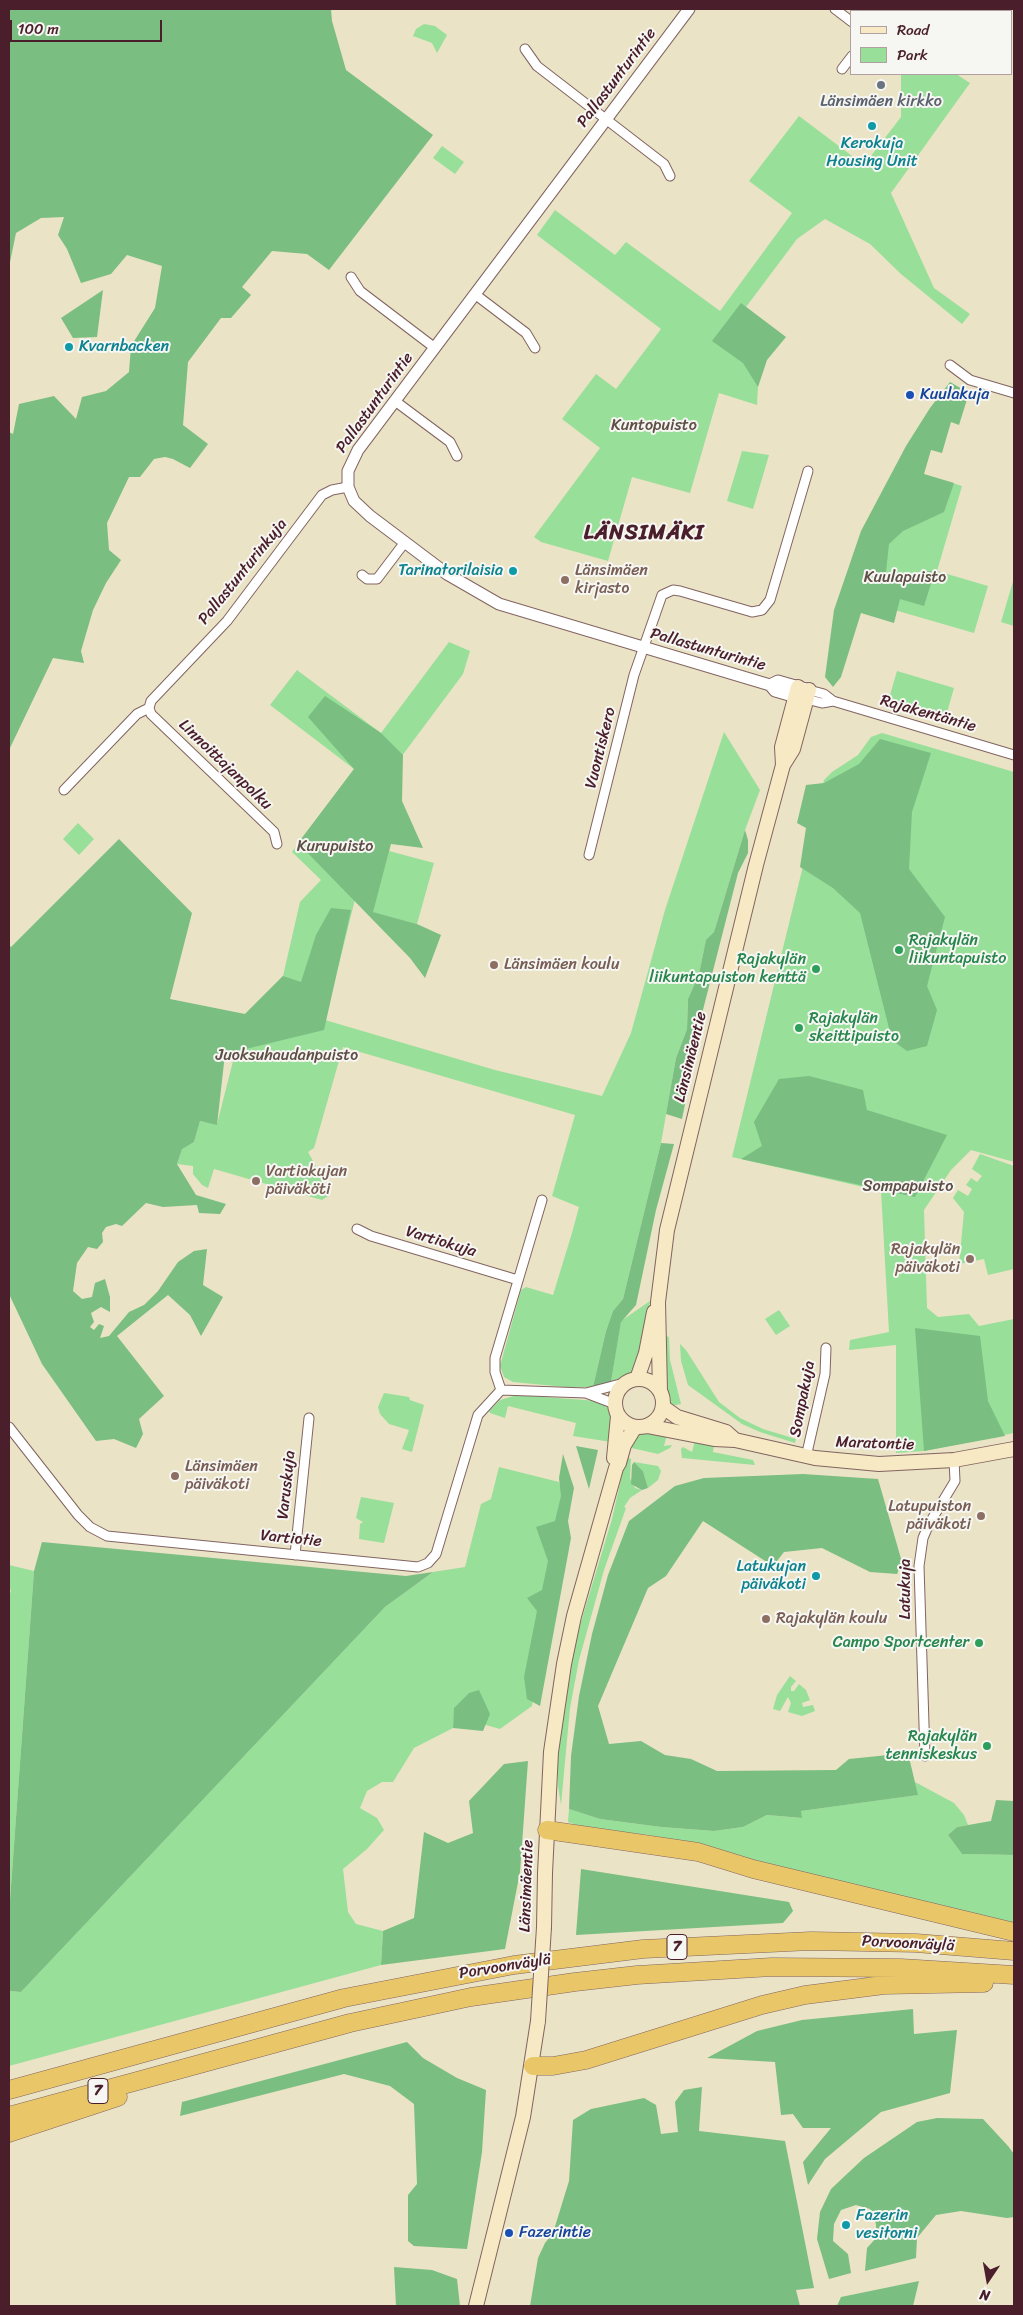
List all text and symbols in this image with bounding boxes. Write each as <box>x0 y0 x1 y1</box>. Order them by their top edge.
scale bar <box>12 10 165 42</box>
legend <box>850 10 1013 75</box>
text: 100 m <box>18 16 59 42</box>
text: Road <box>897 17 929 43</box>
street label: Pallastunturintie <box>573 25 661 131</box>
text: Park <box>897 42 928 68</box>
marker: Länsimäen kirkko <box>875 79 887 91</box>
place label: Länsimäen kirkko <box>820 92 942 112</box>
marker: Kerokuja Housing Unit <box>866 120 878 132</box>
place label: Kerokuja Housing Unit <box>826 134 918 172</box>
place label: Kvarnbacken <box>79 337 169 357</box>
marker: Kvarnbacken <box>63 341 75 353</box>
street label: Pallastunturintie <box>332 349 418 457</box>
place label: Kuulakuja <box>920 385 989 405</box>
marker: Kuulakuja <box>904 389 916 401</box>
park label: Kuntopuisto <box>611 416 697 436</box>
street label: Pallastunturinkuja <box>194 515 292 629</box>
district label: LÄNSIMÄKI <box>584 521 704 547</box>
place label: Tarinatorilaisia <box>398 561 503 581</box>
place label: Länsimäen kirjasto <box>575 561 648 599</box>
marker: Tarinatorilaisia <box>507 565 519 577</box>
park label: Kuulapuisto <box>864 568 946 588</box>
marker: Länsimäen kirjasto <box>559 574 571 586</box>
street label: Pallastunturintie <box>648 624 768 676</box>
street label: Rajakentäntie <box>878 691 978 737</box>
street label: Vuontiskero <box>582 705 620 791</box>
street label: Linnoittajanpolku <box>174 716 276 814</box>
park label: Kurupuisto <box>297 837 373 857</box>
place label: Rajakylän liikuntapuisto <box>909 931 1006 969</box>
marker: Rajakylän liikuntapuisto <box>893 944 905 956</box>
place label: Rajakylän liikuntapuiston kenttä <box>649 950 806 988</box>
place label: Länsimäen koulu <box>504 955 619 975</box>
marker: Länsimäen koulu <box>488 959 500 971</box>
marker: Rajakylän liikuntapuiston kenttä <box>810 963 822 975</box>
place label: Rajakylän skeittipuisto <box>809 1009 899 1047</box>
street label: Länsimäentie <box>670 1010 712 1104</box>
marker: Rajakylän skeittipuisto <box>793 1022 805 1034</box>
park label: Juoksuhaudanpuisto <box>216 1046 358 1066</box>
place label: Vartiokujan päiväköti <box>266 1162 347 1200</box>
marker: Vartiokujan päiväköti <box>250 1175 262 1187</box>
park label: Sompapuisto <box>863 1177 953 1197</box>
street label: Vartiokuja <box>403 1222 479 1262</box>
place label: Rajakylän päiväkoti <box>891 1240 960 1278</box>
marker: Rajakylän päiväkoti <box>964 1253 976 1265</box>
street label: Sompakuja <box>786 1359 820 1439</box>
street label: Maratontie <box>835 1433 915 1455</box>
street label: Varuskuja <box>274 1450 300 1520</box>
place label: Länsimäen päiväkoti <box>185 1457 258 1495</box>
marker: Länsimäen päiväkoti <box>169 1470 181 1482</box>
place label: Latupuiston päiväkoti <box>888 1497 971 1535</box>
marker: Latupuiston päiväkoti <box>975 1510 987 1522</box>
street label: Vartiotie <box>259 1526 323 1552</box>
place label: Latukujan päiväkoti <box>737 1557 806 1595</box>
street label: Latukuja <box>896 1559 916 1619</box>
marker: Latukujan päiväkoti <box>810 1570 822 1582</box>
place label: Rajakylän koulu <box>776 1609 887 1629</box>
marker: Rajakylän koulu <box>760 1613 772 1625</box>
place label: Campo Sportcenter <box>833 1633 969 1653</box>
marker: Campo Sportcenter <box>973 1637 985 1649</box>
place label: Rajakylän tenniskeskus <box>885 1727 977 1765</box>
marker: Rajakylän tenniskeskus <box>981 1740 993 1752</box>
street label: Länsimäentie <box>516 1839 538 1933</box>
street label: Porvoonväylä <box>861 1932 955 1956</box>
road number: 7 <box>667 1934 687 1960</box>
street label: Porvoonväylä <box>458 1950 552 1984</box>
road number: 7 <box>88 2078 108 2104</box>
place label: Fazerin vesitorni <box>856 2206 917 2244</box>
marker: Fazerin vesitorni <box>840 2219 852 2231</box>
place label: Fazerintie <box>519 2223 591 2243</box>
marker: Fazerintie <box>503 2227 515 2239</box>
north arrow <box>963 2255 1013 2305</box>
text: N <box>977 2282 992 2308</box>

